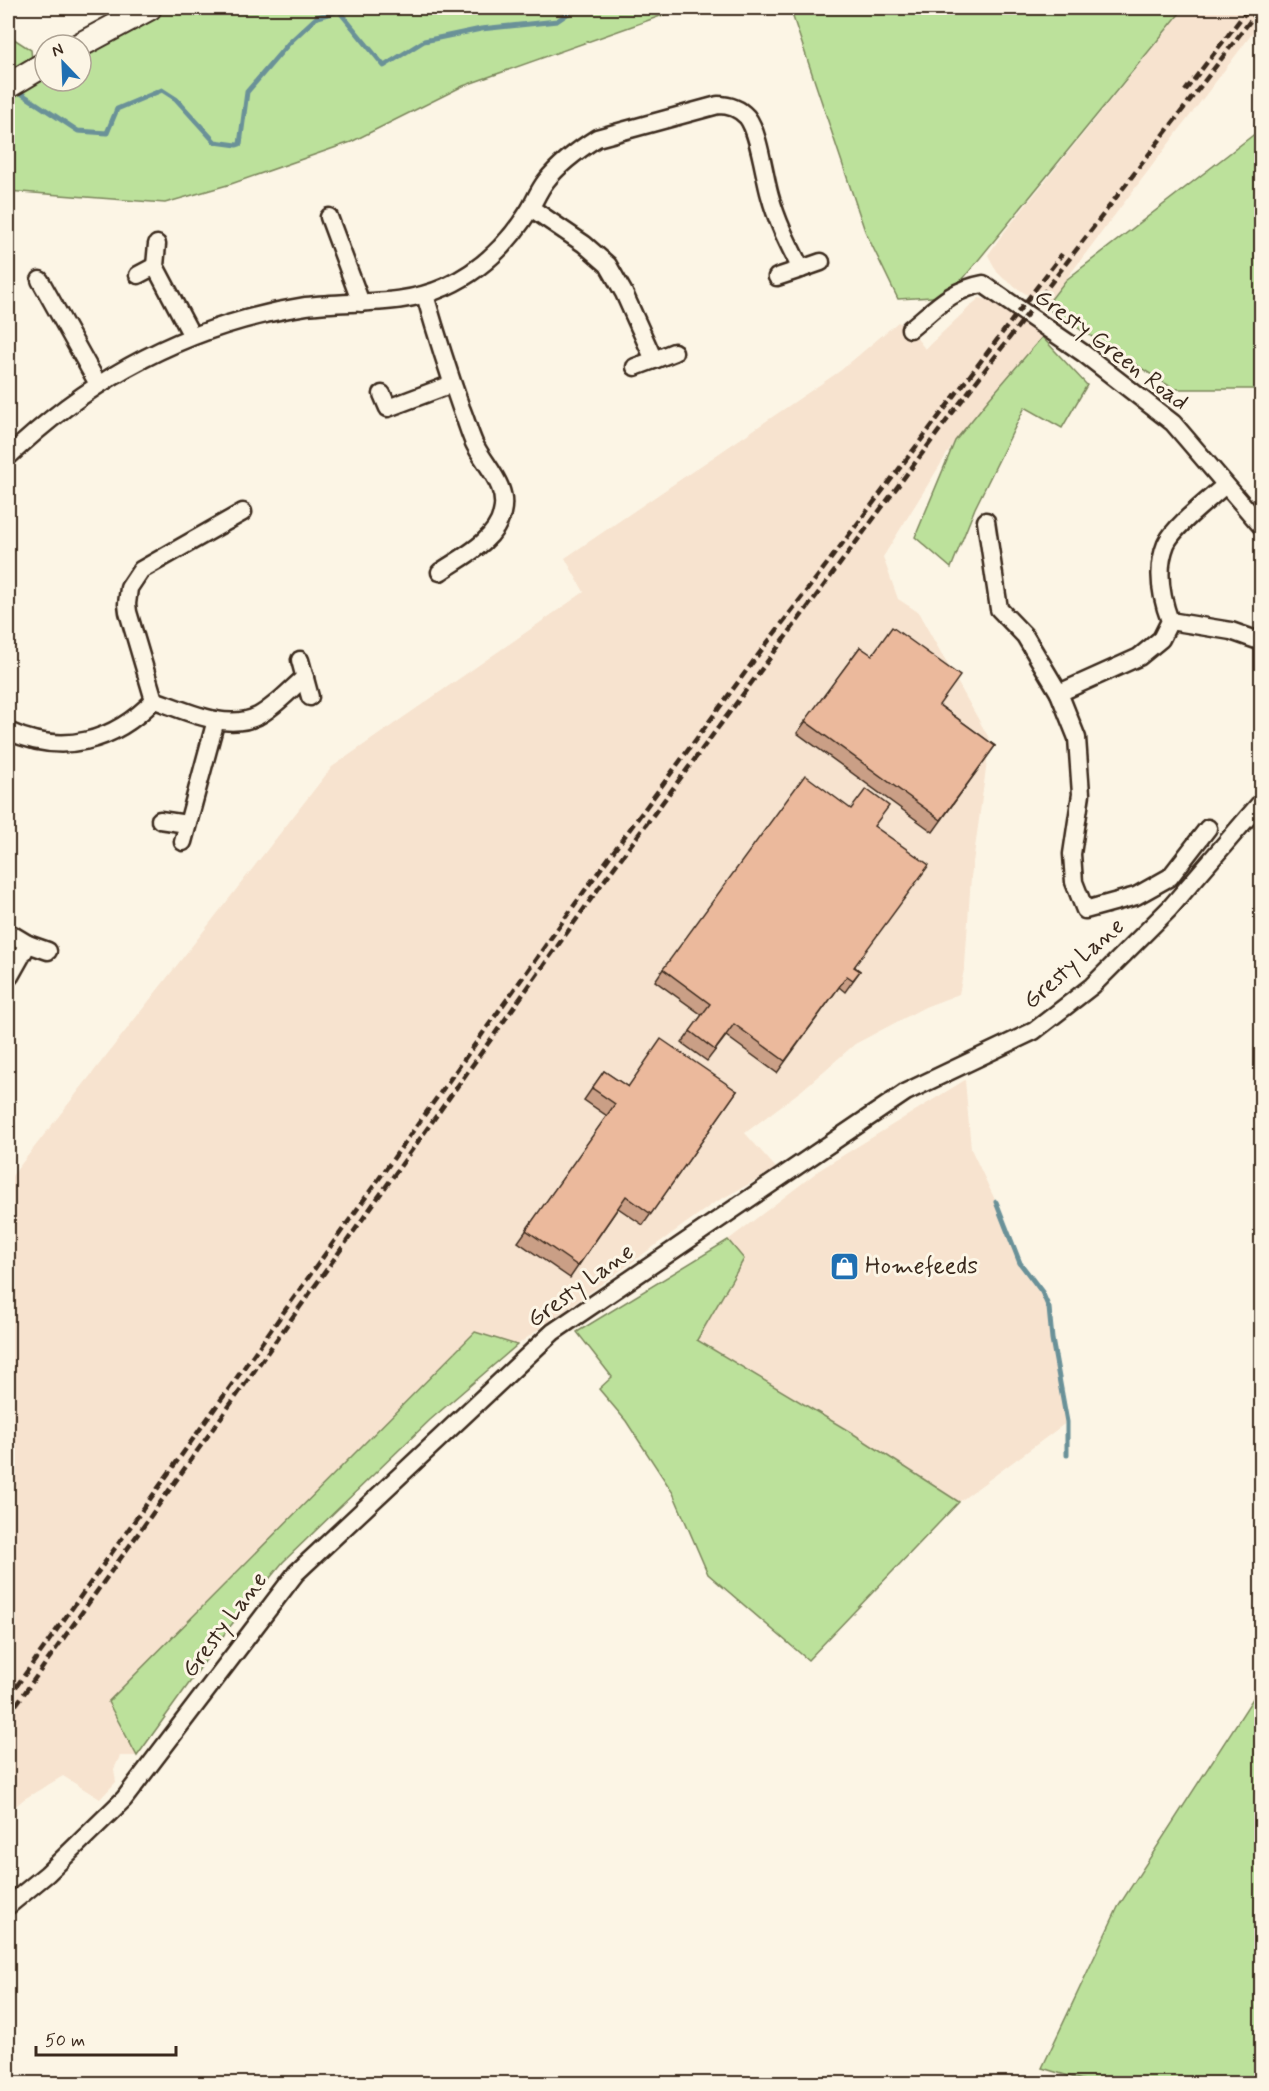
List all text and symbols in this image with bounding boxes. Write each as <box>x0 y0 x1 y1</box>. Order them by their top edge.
north arrow <box>33 33 93 93</box>
text: N <box>49 39 67 62</box>
street label: Gresty Green Road <box>1028 282 1194 418</box>
street label: Gresty Lane <box>1017 911 1131 1017</box>
street label: Gresty Lane <box>521 1237 641 1335</box>
shop icon: Homefeeds <box>828 1250 860 1282</box>
place label: Homefeeds <box>865 1251 978 1282</box>
street label: Gresty Lane <box>175 1566 275 1684</box>
scale bar <box>36 2019 176 2057</box>
text: 50 m <box>45 2029 85 2053</box>

